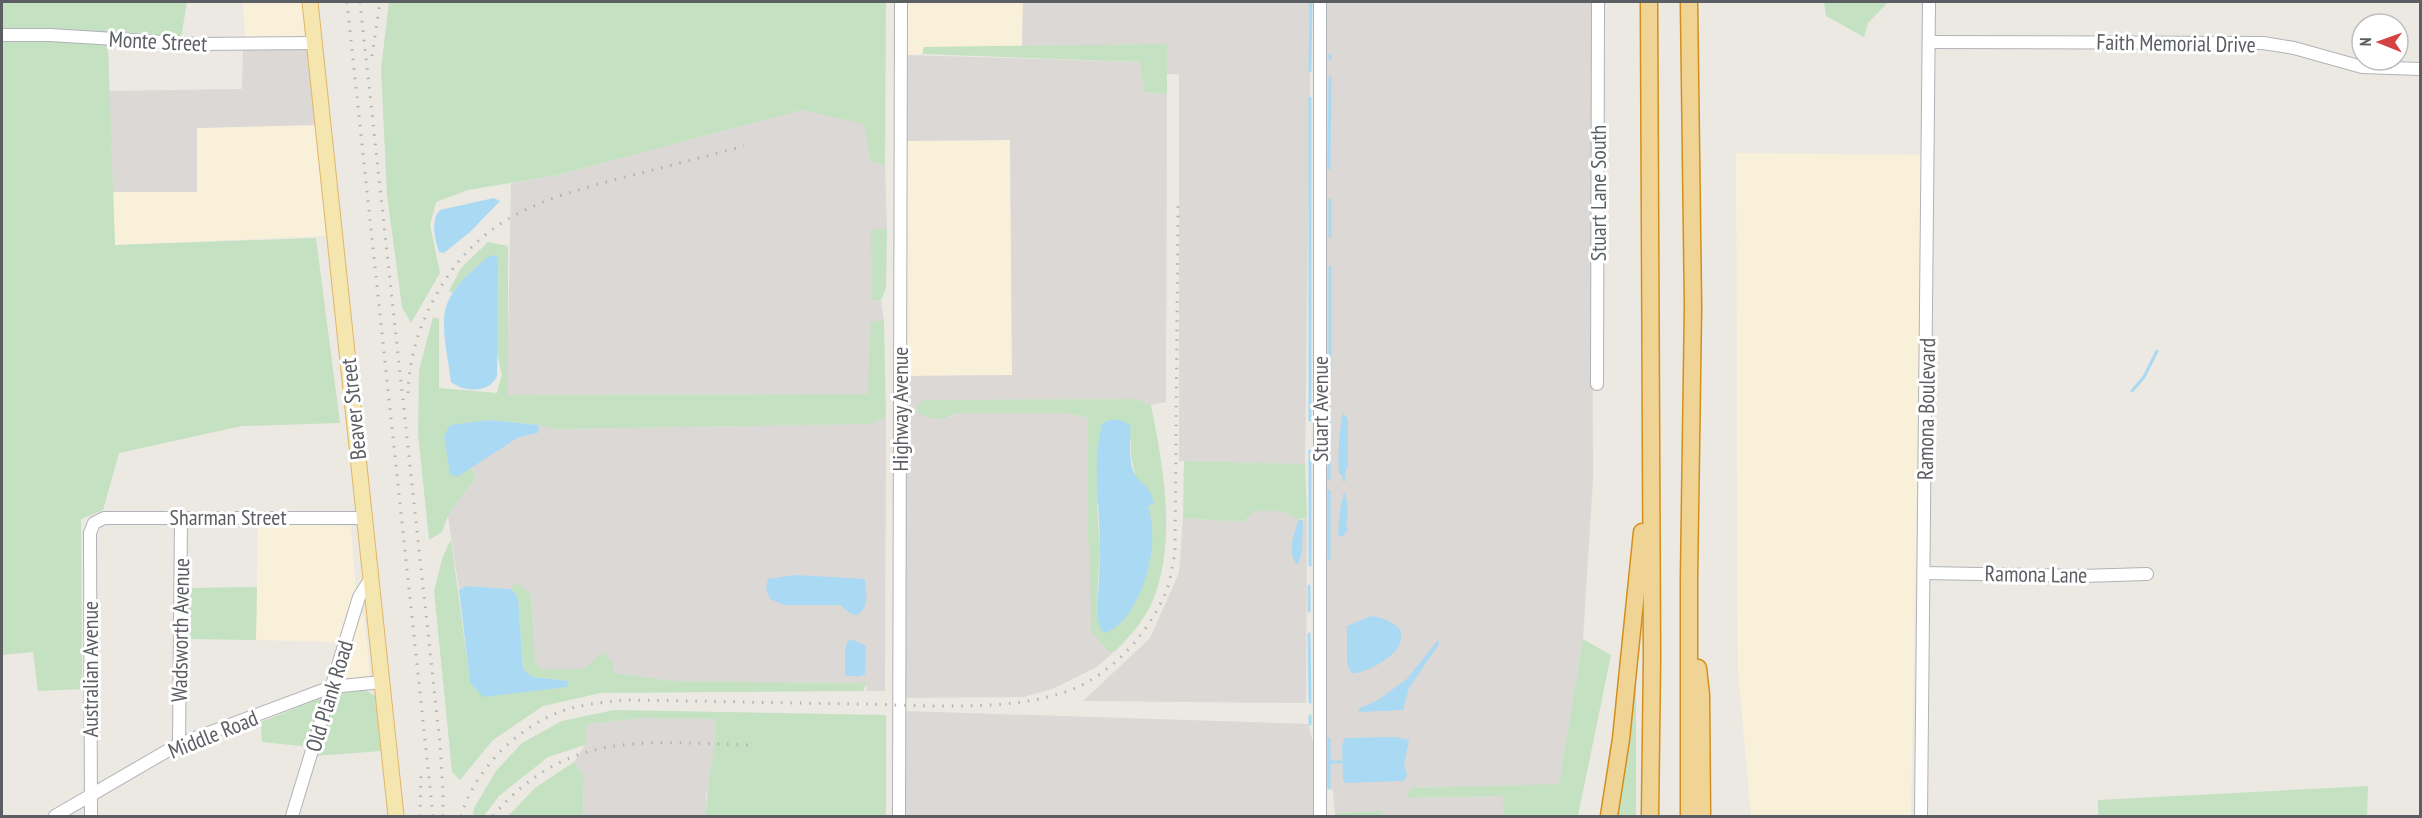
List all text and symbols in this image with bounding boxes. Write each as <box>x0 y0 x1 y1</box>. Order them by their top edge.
north arrow <box>2350 12 2410 72</box>
street label: Monte Street <box>108 24 208 58</box>
street label: Faith Memorial Drive <box>2096 28 2256 58</box>
text: N <box>2355 37 2375 46</box>
street label: Stuart Lane South <box>1584 125 1612 261</box>
street label: Ramona Boulevard <box>1911 338 1941 480</box>
street label: Highway Avenue <box>886 347 914 471</box>
street label: Stuart Avenue <box>1306 356 1334 462</box>
street label: Beaver Street <box>334 357 372 461</box>
street label: Sharman Street <box>170 503 286 531</box>
street label: Wadsworth Avenue <box>165 558 195 702</box>
street label: Ramona Lane <box>1984 559 2088 589</box>
street label: Australian Avenue <box>76 601 104 737</box>
street label: Old Plank Road <box>299 637 359 755</box>
street label: Middle Road <box>164 703 262 765</box>

